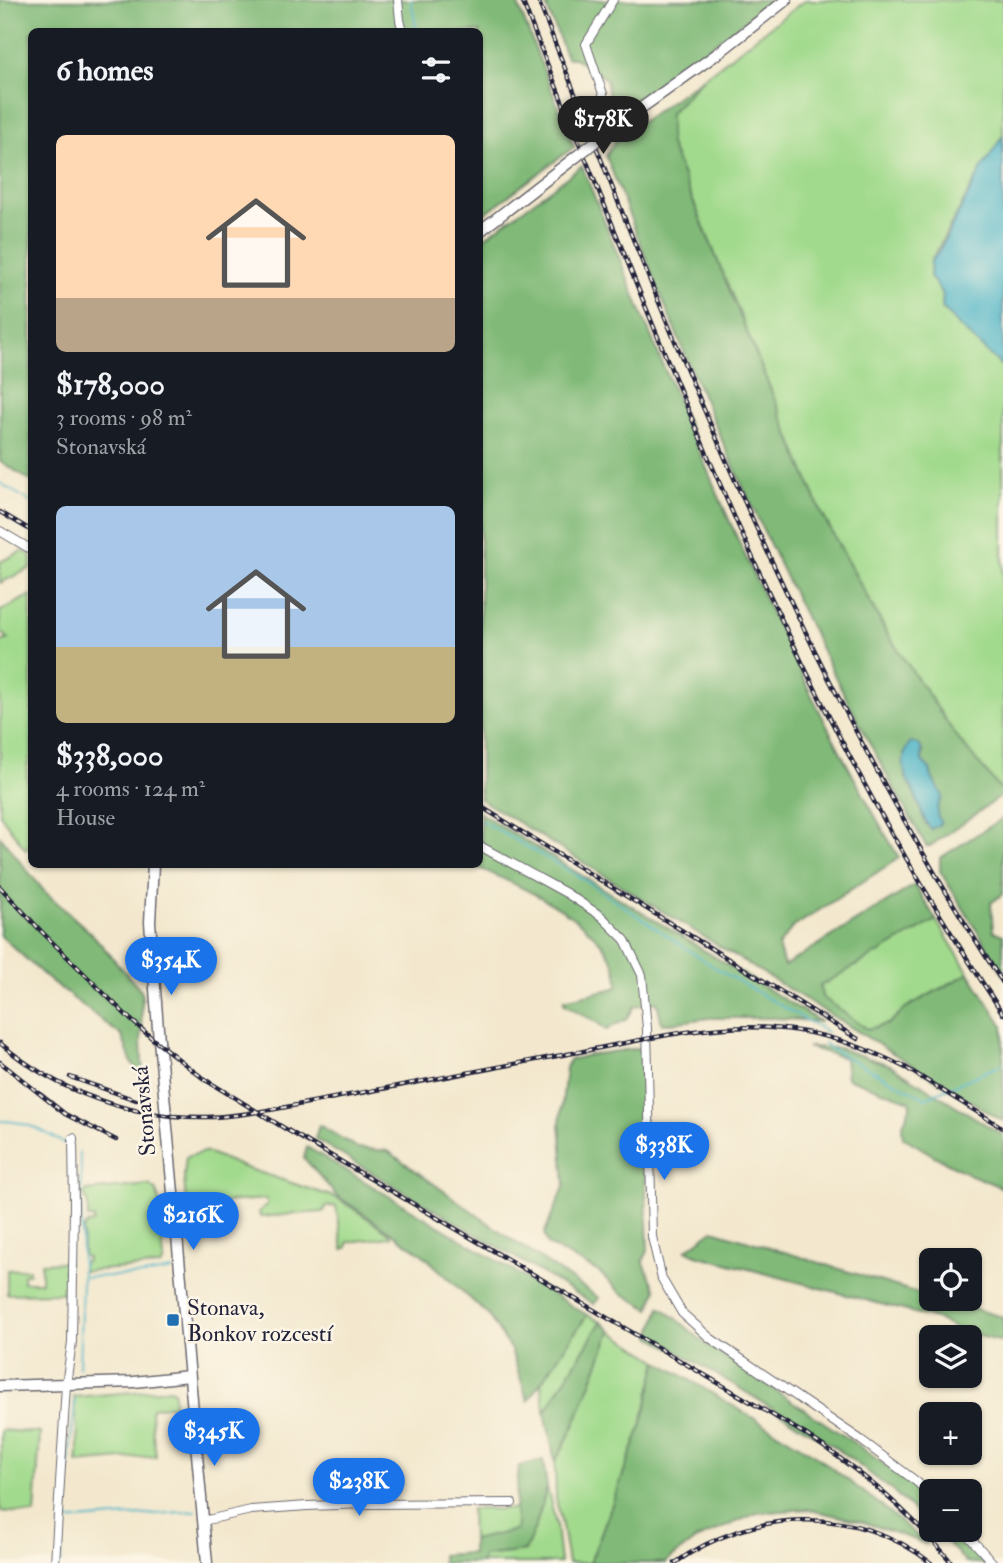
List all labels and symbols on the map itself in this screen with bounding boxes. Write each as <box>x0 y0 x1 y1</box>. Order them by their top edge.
pin: $178K <box>554 96 652 156</box>
pin: $354K <box>122 937 220 997</box>
street label: Stonavská <box>126 1064 162 1157</box>
pin: $338K <box>615 1122 713 1182</box>
pin: $216K <box>144 1192 242 1252</box>
place label: Stonava, Bonkov rozcestí <box>187 1293 334 1348</box>
marker: Stonava, Bonkov rozcestí <box>165 1312 181 1328</box>
pin: $345K <box>165 1408 263 1468</box>
pin: $238K <box>310 1458 408 1518</box>

